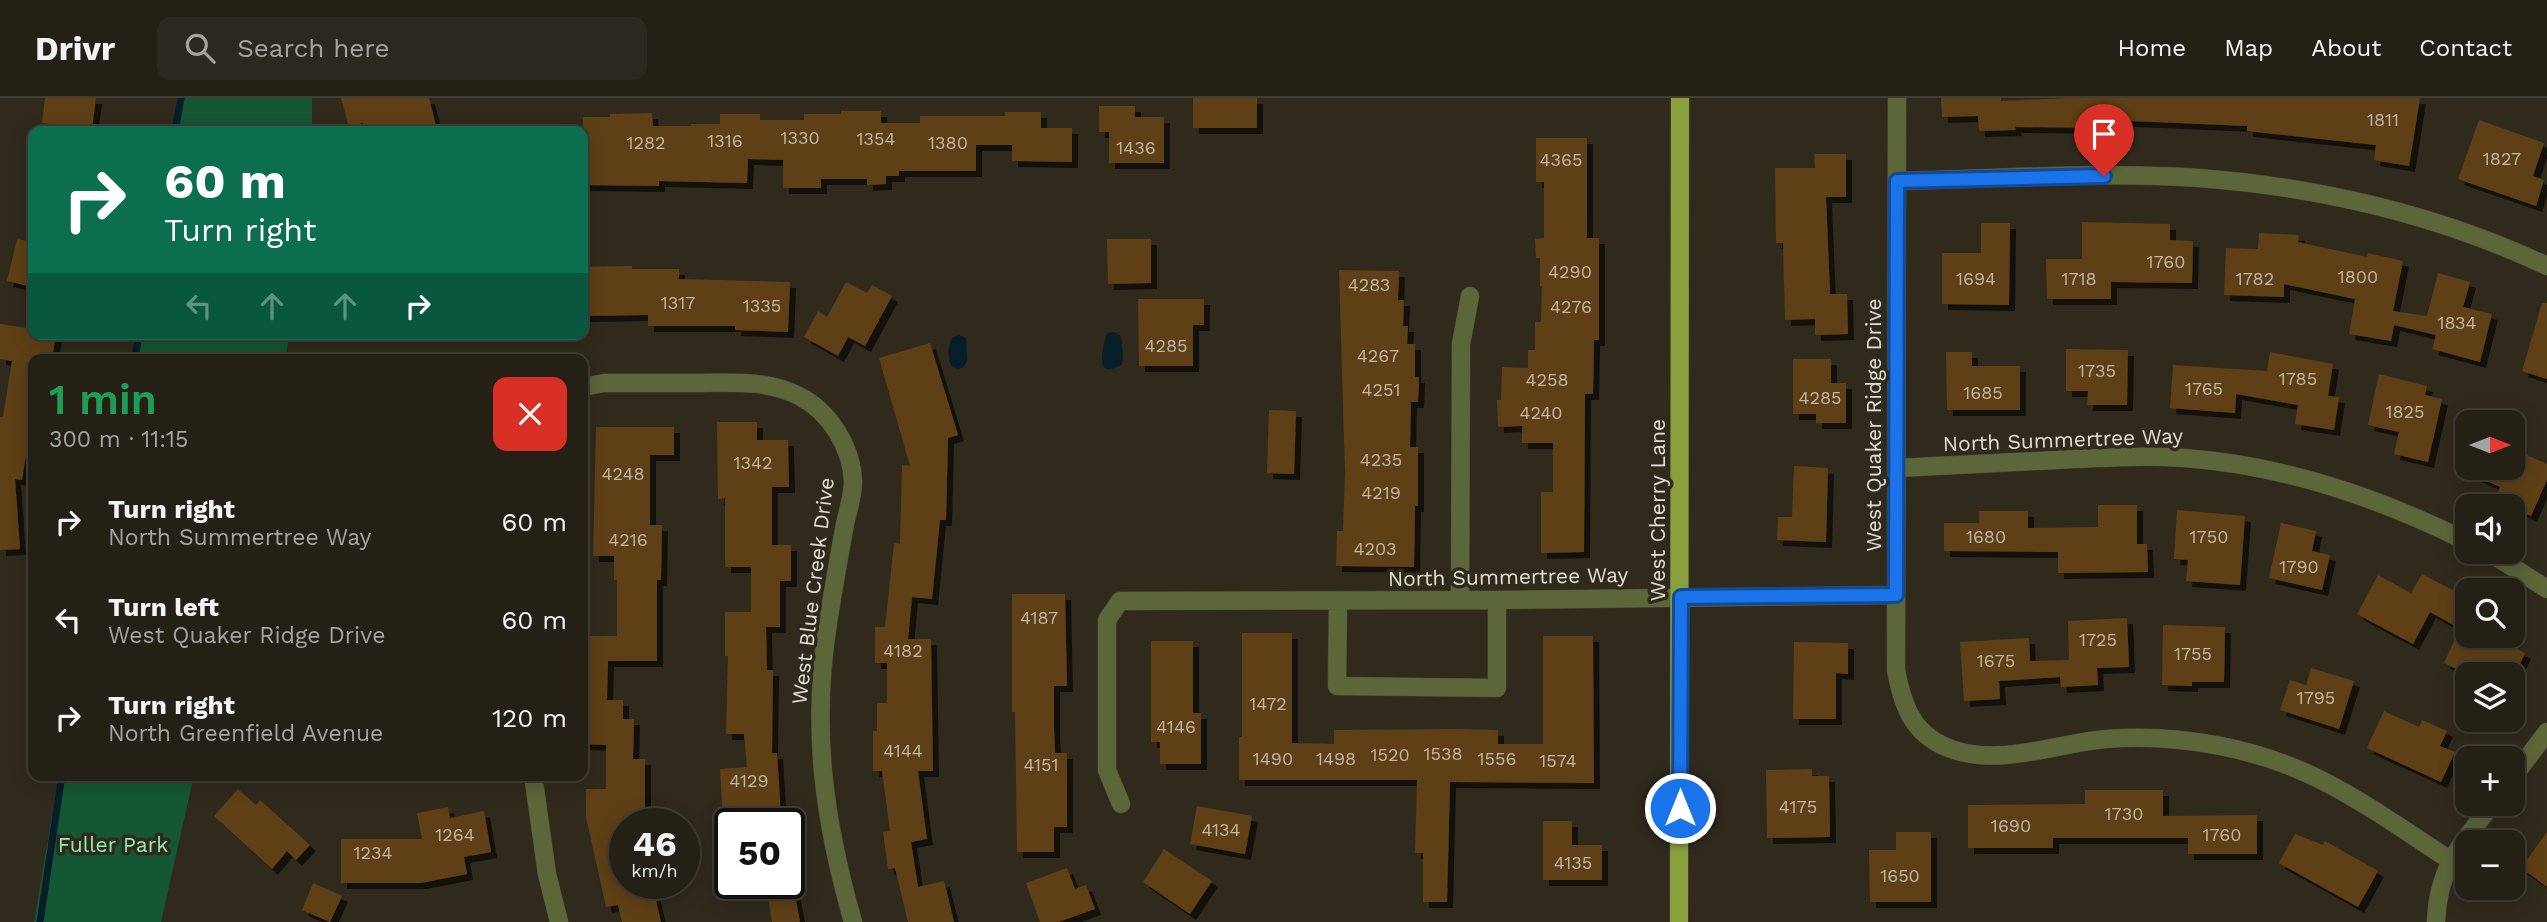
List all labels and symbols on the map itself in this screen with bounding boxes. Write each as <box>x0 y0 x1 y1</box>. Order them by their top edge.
pin <box>2074 104 2134 176</box>
house number: 1811 <box>2367 109 2399 130</box>
house number: 1330 <box>780 127 820 148</box>
house number: 1354 <box>857 128 896 149</box>
house number: 1316 <box>707 130 743 151</box>
house number: 1282 <box>626 132 666 153</box>
house number: 1380 <box>928 132 968 153</box>
house number: 1436 <box>1116 137 1156 158</box>
house number: 1827 <box>2483 148 2521 169</box>
house number: 4365 <box>1540 149 1582 170</box>
house number: 1760 <box>2147 251 2185 272</box>
house number: 4290 <box>1548 261 1592 282</box>
house number: 1800 <box>2338 266 2378 287</box>
house number: 1694 <box>1956 268 1996 289</box>
house number: 1718 <box>2061 268 2097 289</box>
house number: 1782 <box>2236 268 2274 289</box>
house number: 4283 <box>1348 274 1390 295</box>
house number: 1317 <box>661 292 695 313</box>
house number: 1335 <box>743 295 781 316</box>
house number: 4276 <box>1550 296 1592 317</box>
street label: West Quaker Ridge Drive <box>1861 298 1886 552</box>
house number: 1834 <box>2437 312 2477 333</box>
house number: 4285 <box>1144 335 1188 356</box>
house number: 4267 <box>1357 345 1399 366</box>
house number: 1735 <box>2078 360 2116 381</box>
house number: 1785 <box>2279 368 2317 389</box>
house number: 4258 <box>1525 369 1569 390</box>
house number: 1765 <box>2185 378 2223 399</box>
house number: 4251 <box>1362 379 1401 400</box>
house number: 1685 <box>1963 382 2003 403</box>
house number: 4285 <box>1798 387 1842 408</box>
house number: 1825 <box>2385 401 2425 422</box>
house number: 4240 <box>1519 402 1563 423</box>
north arrow <box>2455 410 2525 480</box>
street label: West Cherry Lane <box>1645 419 1670 601</box>
street label: North Summertree Way <box>1942 423 2184 456</box>
house number: 4235 <box>1360 449 1402 470</box>
house number: 1342 <box>733 452 773 473</box>
house number: 4248 <box>601 463 645 484</box>
street label: West Blue Creek Drive <box>786 476 839 706</box>
house number: 4219 <box>1361 482 1401 503</box>
house number: 1680 <box>1966 526 2006 547</box>
house number: 1750 <box>2190 526 2228 547</box>
house number: 4216 <box>608 529 648 550</box>
house number: 4203 <box>1354 538 1396 559</box>
house number: 1790 <box>2279 556 2319 577</box>
street label: North Summertree Way <box>1388 562 1629 591</box>
house number: 4187 <box>1020 607 1058 628</box>
house number: 1725 <box>2079 629 2117 650</box>
house number: 4182 <box>883 640 923 661</box>
house number: 1755 <box>2174 643 2212 664</box>
house number: 1675 <box>1977 650 2015 671</box>
house number: 1795 <box>2297 687 2335 708</box>
house number: 1472 <box>1249 693 1287 714</box>
house number: 4146 <box>1156 716 1196 737</box>
house number: 4144 <box>883 740 923 761</box>
house number: 1538 <box>1423 743 1463 764</box>
house number: 1520 <box>1370 744 1410 765</box>
house number: 1490 <box>1253 748 1293 769</box>
house number: 1498 <box>1316 748 1356 769</box>
house number: 1556 <box>1478 748 1516 769</box>
house number: 1574 <box>1539 750 1577 771</box>
house number: 4151 <box>1023 754 1059 775</box>
house number: 4129 <box>729 770 769 791</box>
position arrow <box>1643 771 1717 845</box>
house number: 4175 <box>1779 796 1817 817</box>
house number: 1730 <box>2105 803 2143 824</box>
speed limit sign: 50 <box>714 808 805 899</box>
house number: 1690 <box>1991 815 2031 836</box>
house number: 4134 <box>1201 819 1241 840</box>
house number: 1264 <box>435 824 475 845</box>
house number: 1760 <box>2203 824 2241 845</box>
park label: Fuller Park <box>58 832 168 857</box>
house number: 1234 <box>353 842 393 863</box>
house number: 4135 <box>1554 852 1592 873</box>
house number: 1650 <box>1880 865 1920 886</box>

